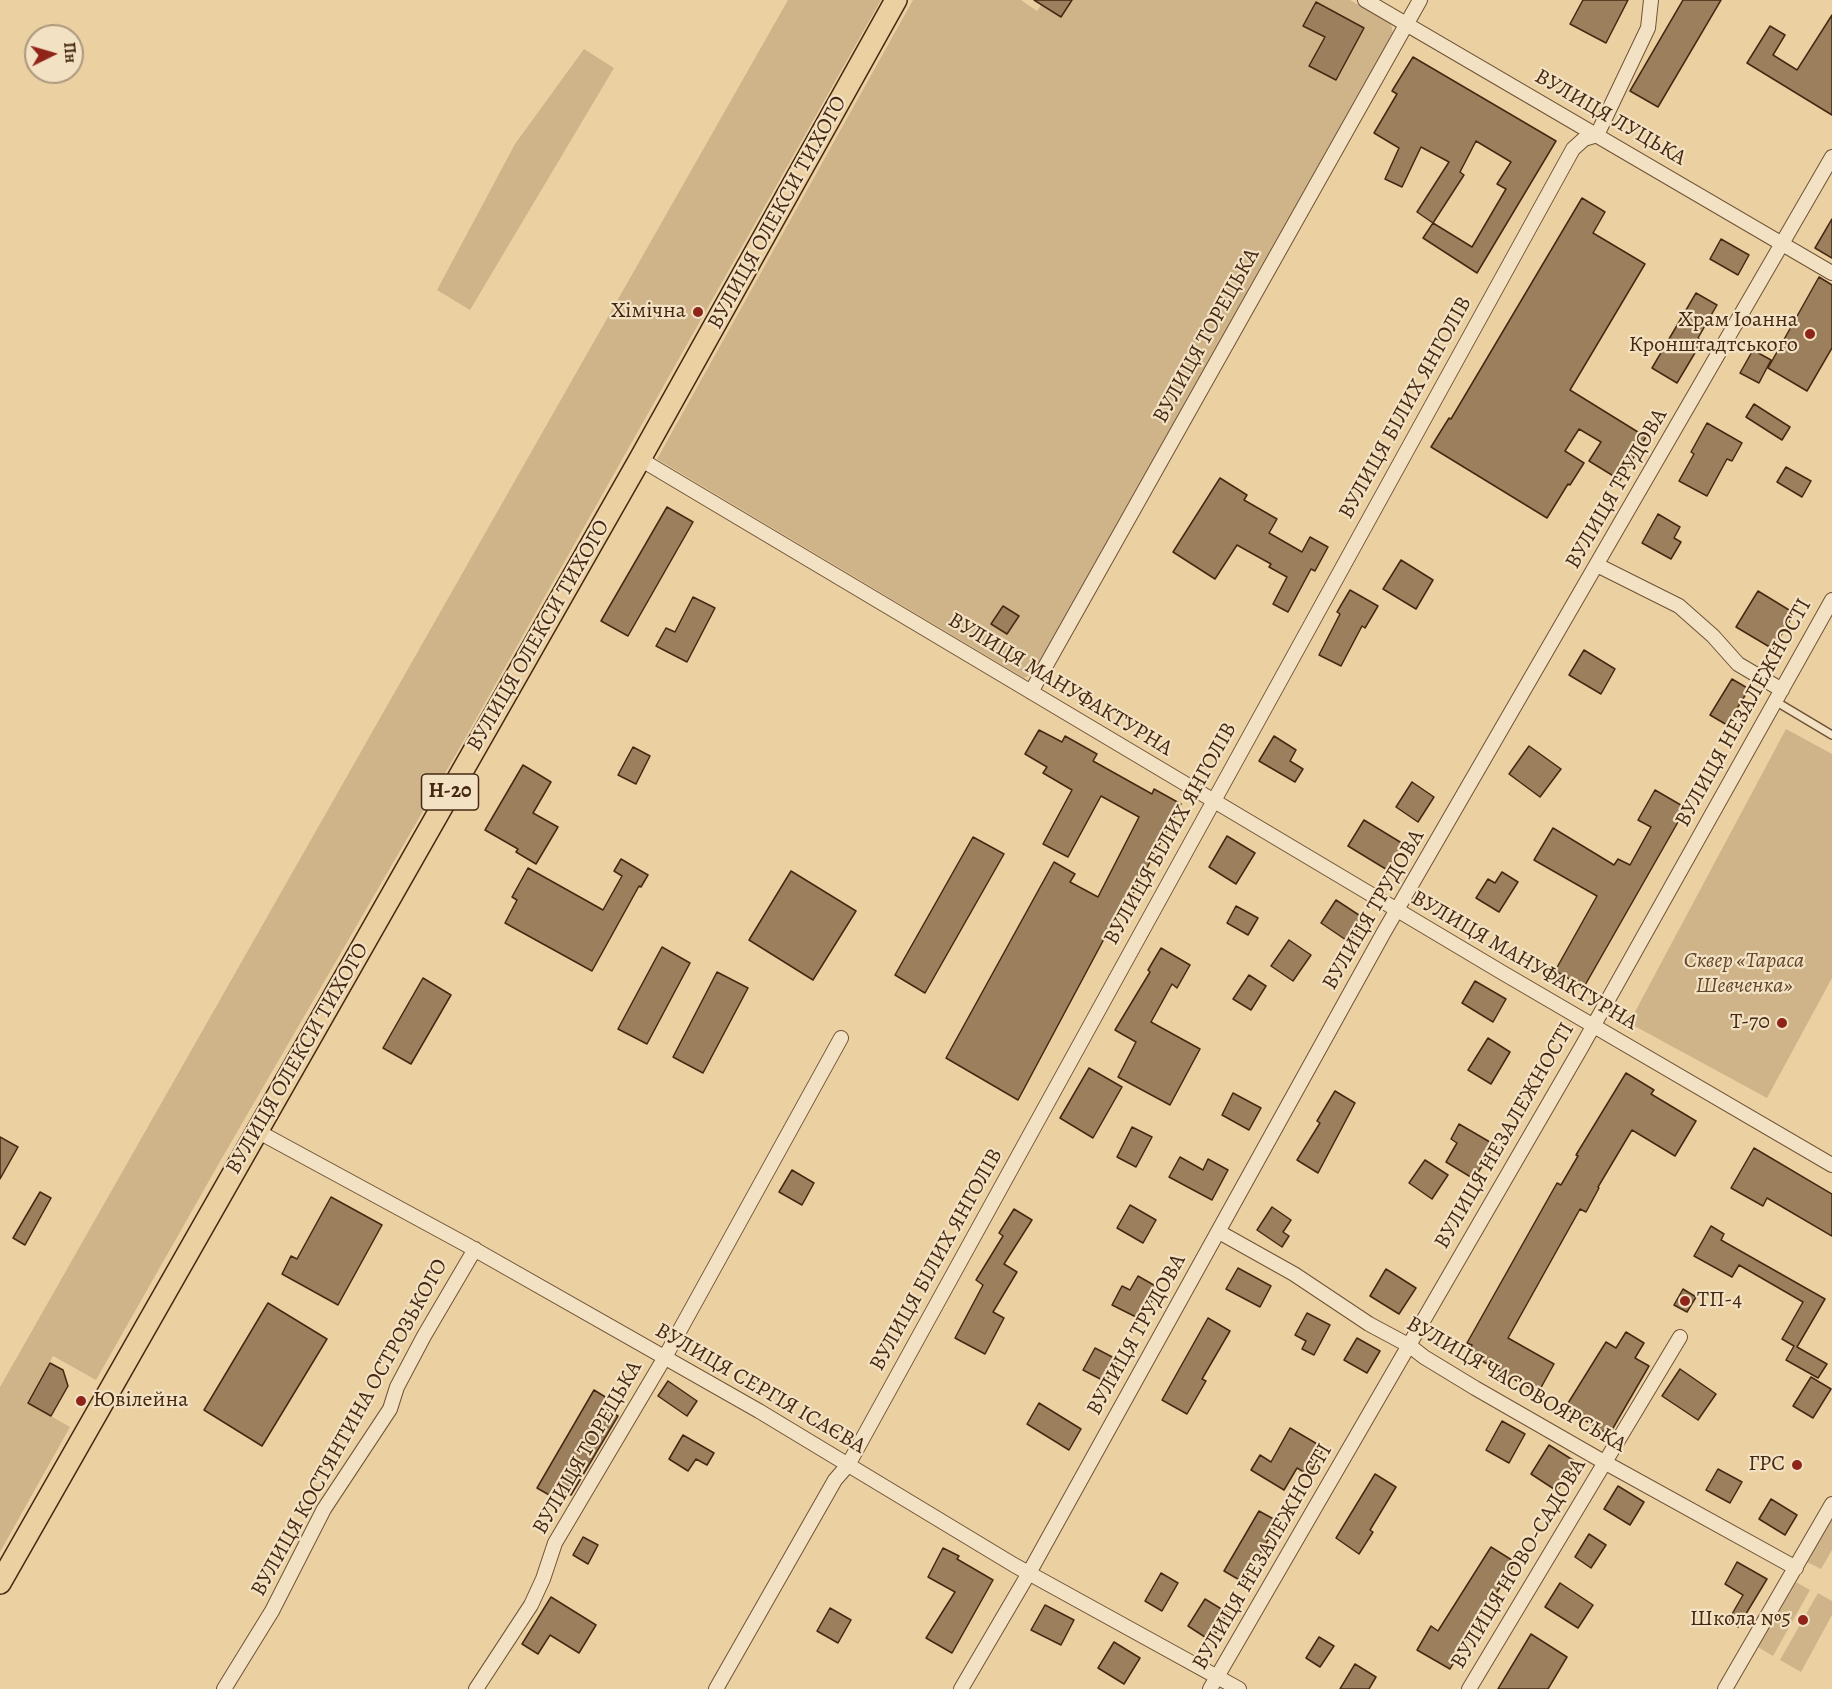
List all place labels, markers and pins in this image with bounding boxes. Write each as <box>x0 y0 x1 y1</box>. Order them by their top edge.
place label: Хімічна <box>611 299 686 325</box>
marker: Хімічна <box>691 305 705 319</box>
place label: Храм Іоанна Кронштадтського <box>1629 308 1798 360</box>
marker: Храм Іоанна Кронштадтського <box>1803 327 1817 341</box>
place label: Т-70 <box>1730 1010 1770 1036</box>
marker: Т-70 <box>1775 1016 1789 1030</box>
place label: ТП-4 <box>1697 1288 1742 1314</box>
marker: ТП-4 <box>1678 1294 1692 1308</box>
place label: Ювілейна <box>93 1388 188 1414</box>
marker: Ювілейна <box>74 1394 88 1408</box>
place label: ГРС <box>1748 1452 1785 1478</box>
marker: ГРС <box>1790 1458 1804 1472</box>
place label: Школа №5 <box>1690 1607 1791 1633</box>
marker: Школа №5 <box>1796 1613 1810 1627</box>

